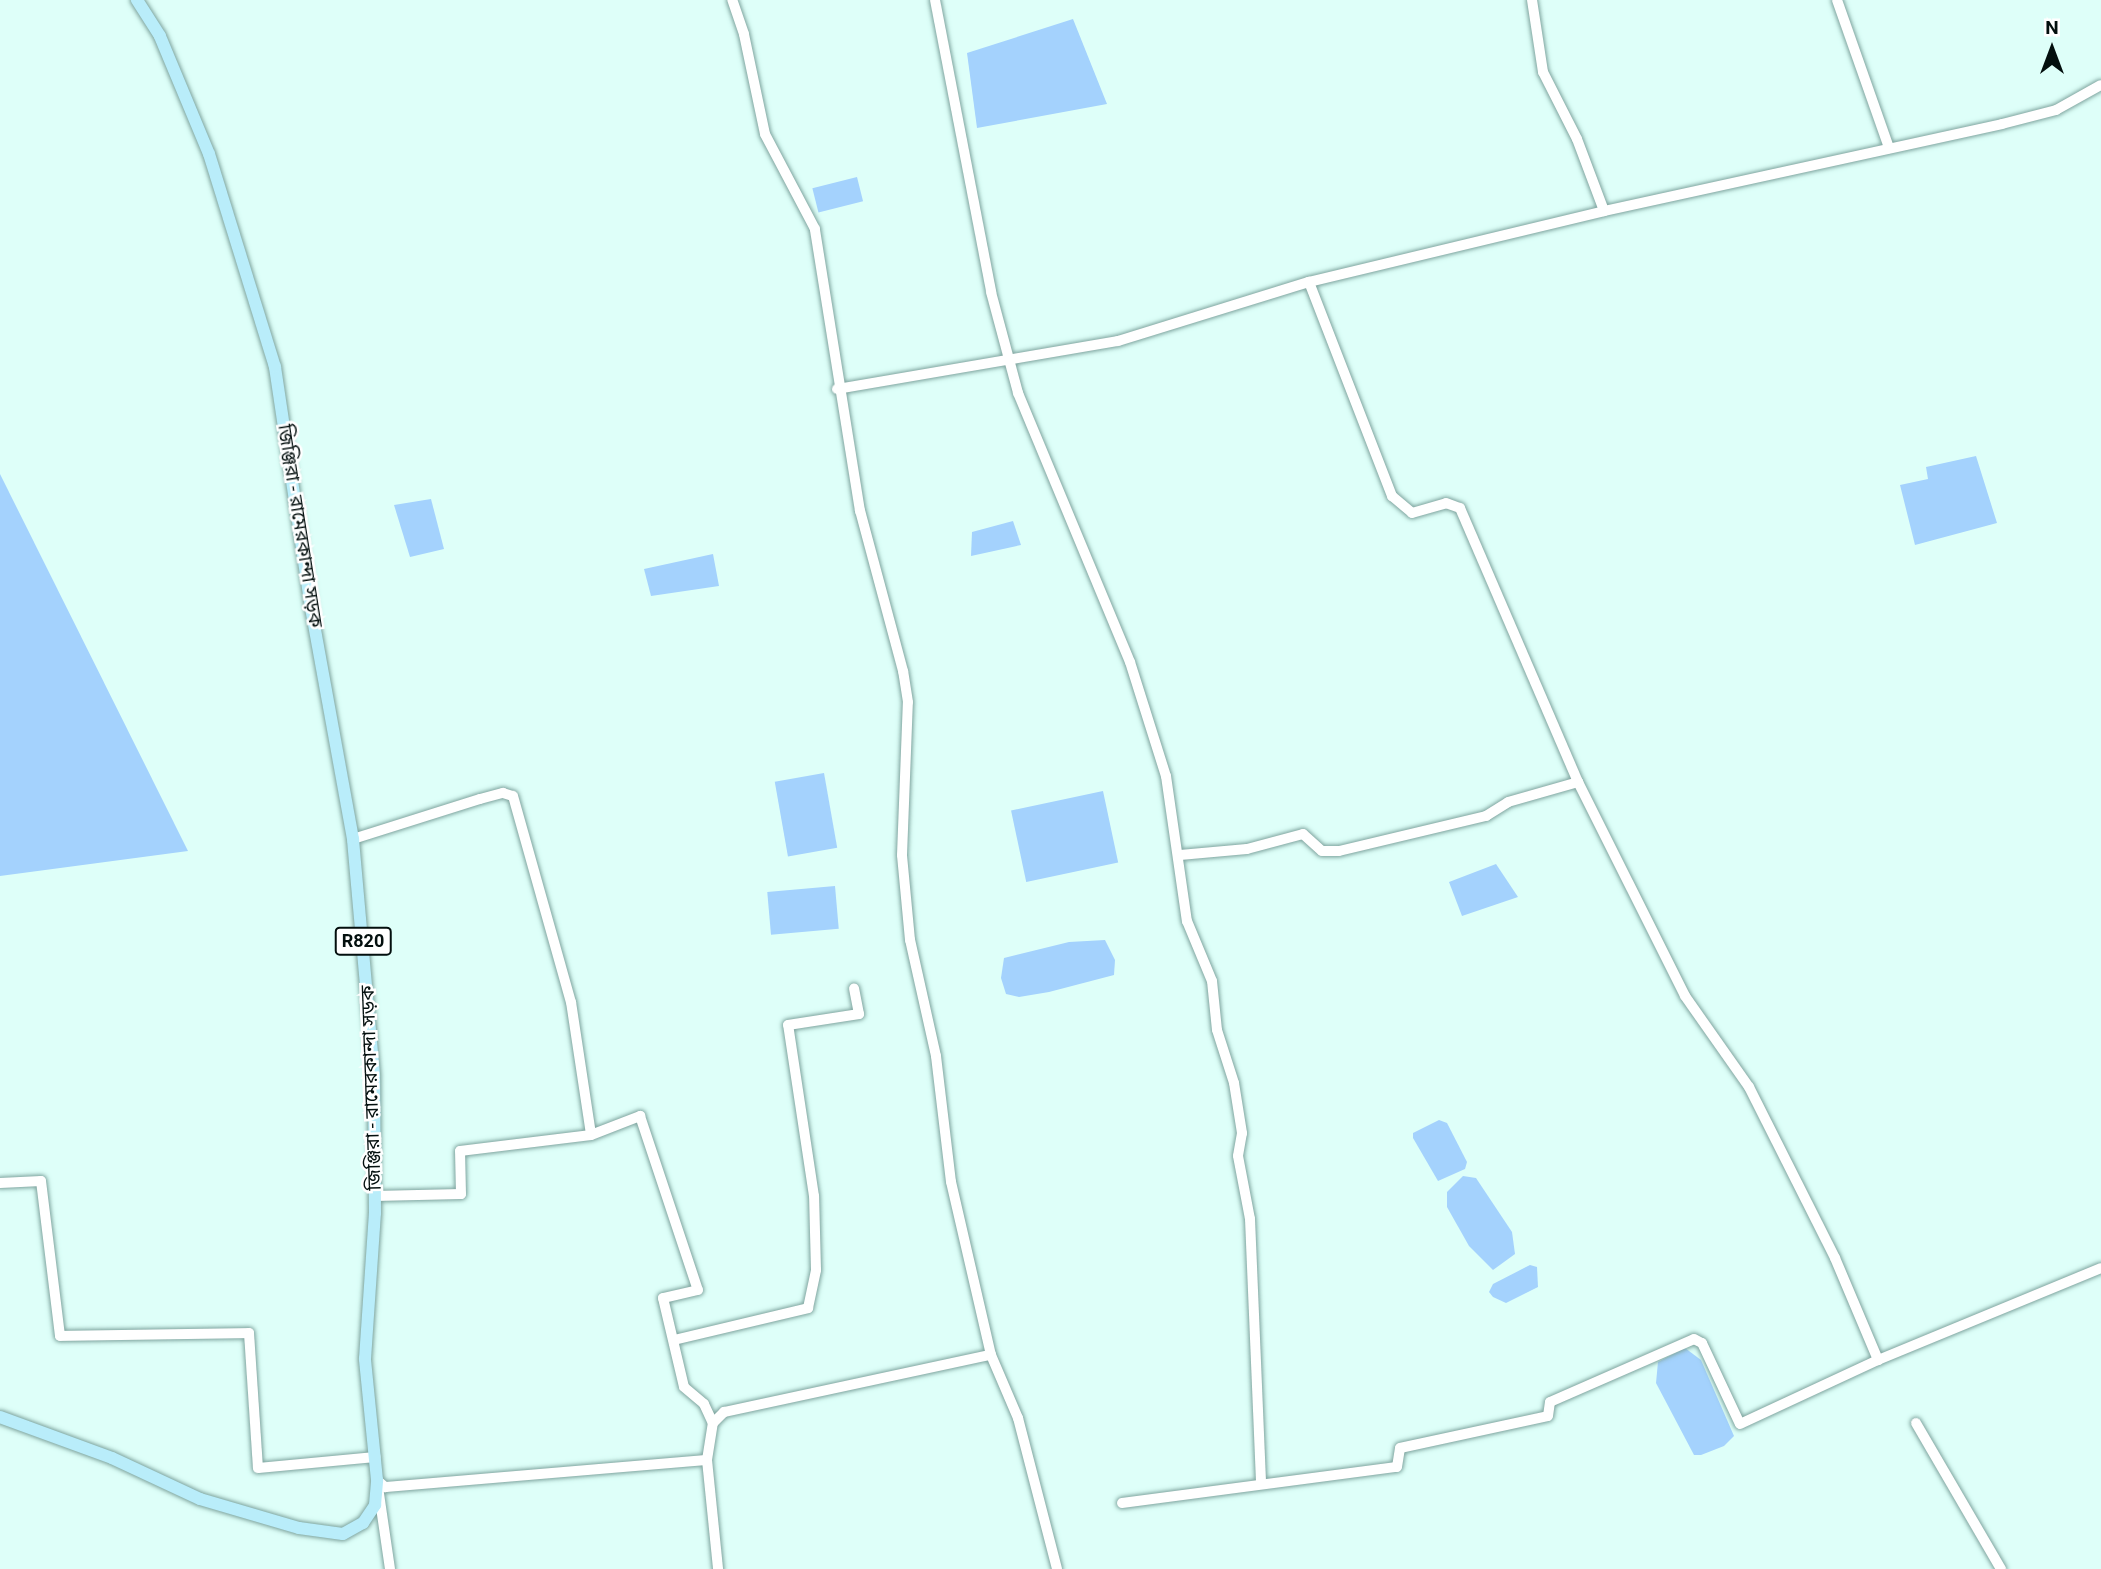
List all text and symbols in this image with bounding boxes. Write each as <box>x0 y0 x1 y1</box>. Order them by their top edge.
north arrow <box>2017 14 2087 84</box>
text: N <box>2045 16 2059 39</box>
street label: জিঞ্জিরা - রামেরকান্দা সড়ক <box>273 423 327 629</box>
road number: R820 <box>333 926 393 956</box>
street label: জিঞ্জিরা - রামেরকান্দা সড়ক <box>356 985 386 1191</box>

